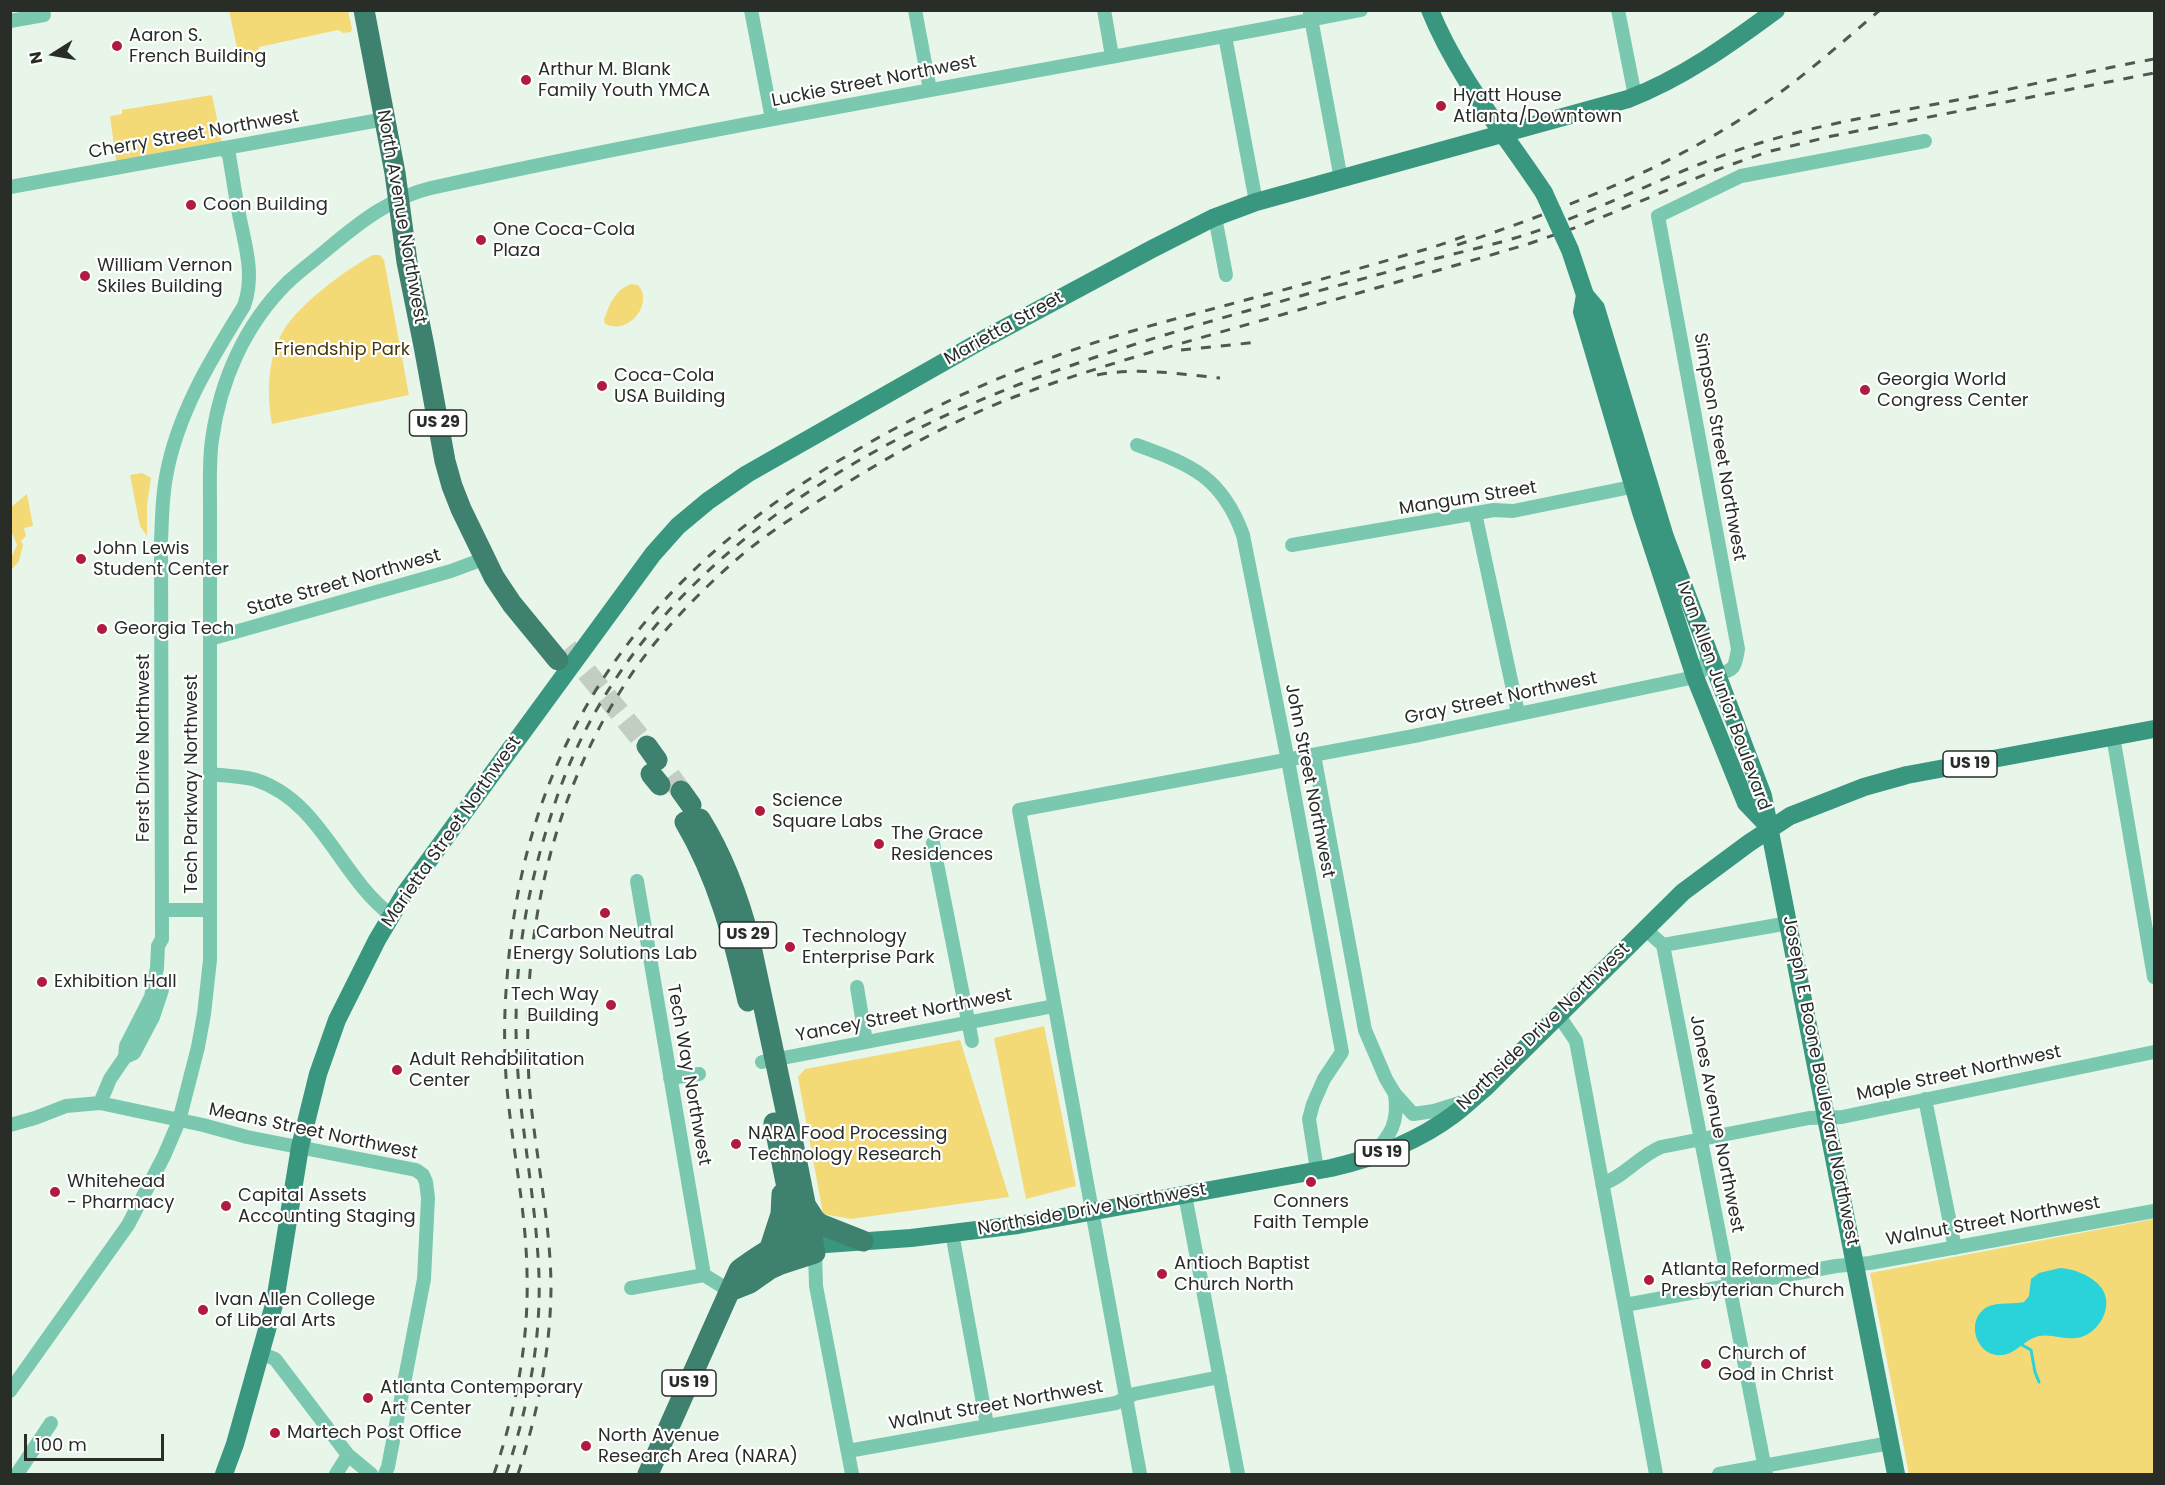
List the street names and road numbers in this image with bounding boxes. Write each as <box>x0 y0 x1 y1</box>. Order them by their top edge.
street label: Luckie Street Northwest <box>770 52 978 112</box>
street label: Cherry Street Northwest <box>87 106 301 164</box>
street label: North Avenue Northwest <box>372 108 430 326</box>
street label: Marietta Street <box>941 287 1067 371</box>
street label: Simpson Street Northwest <box>1688 331 1750 563</box>
road number: US 29 <box>410 410 466 436</box>
street label: Mangum Street <box>1398 477 1538 521</box>
street label: State Street Northwest <box>245 545 443 621</box>
street label: Ivan Allen Junior Boulevard <box>1671 578 1775 814</box>
street label: Ferst Drive Northwest <box>133 654 155 842</box>
street label: Gray Street Northwest <box>1403 668 1599 730</box>
street label: Tech Parkway Northwest <box>181 674 203 894</box>
street label: John Street Northwest <box>1280 682 1338 880</box>
street label: Marietta Street Northwest <box>378 732 526 932</box>
road number: US 19 <box>1943 751 1997 777</box>
street label: Joseph E. Boone Boulevard Northwest <box>1777 914 1863 1248</box>
road number: US 29 <box>720 922 777 948</box>
street label: Northside Drive Northwest <box>1453 939 1635 1115</box>
street label: Tech Way Northwest <box>661 983 715 1167</box>
street label: Yancey Street Northwest <box>794 984 1014 1048</box>
street label: Jones Avenue Northwest <box>1684 1013 1748 1235</box>
street label: Maple Street Northwest <box>1855 1042 2063 1106</box>
street label: Means Street Northwest <box>207 1099 419 1165</box>
road number: US 19 <box>1355 1140 1409 1166</box>
street label: Northside Drive Northwest <box>976 1179 1208 1241</box>
street label: Walnut Street Northwest <box>1884 1193 2102 1251</box>
road number: US 19 <box>662 1370 716 1396</box>
street label: Walnut Street Northwest <box>887 1377 1105 1435</box>

